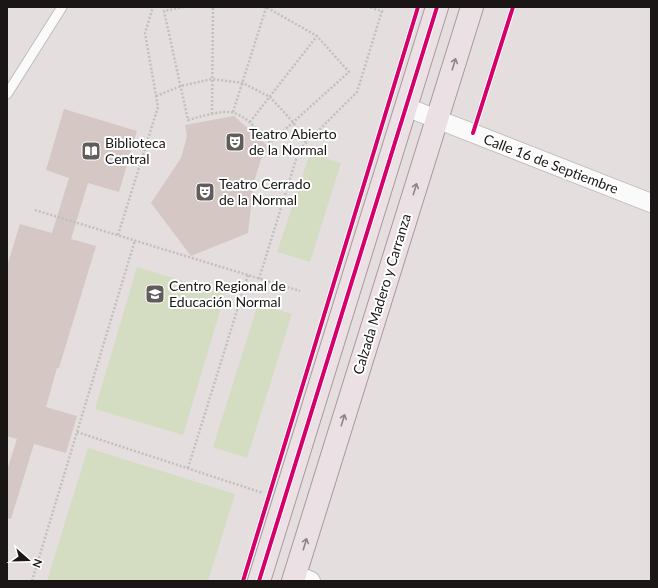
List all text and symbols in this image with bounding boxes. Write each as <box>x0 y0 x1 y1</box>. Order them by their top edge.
one-way arrow <box>451 58 458 71</box>
place label: Teatro Abierto de la Normal <box>249 125 337 158</box>
street label: Calle 16 de Septiembre <box>481 130 621 197</box>
theatre icon: Teatro Abierto de la Normal <box>224 131 246 153</box>
place label: Biblioteca Central <box>105 134 166 167</box>
library icon: Biblioteca Central <box>80 140 102 162</box>
place label: Teatro Cerrado de la Normal <box>219 175 311 208</box>
theatre icon: Teatro Cerrado de la Normal <box>194 181 216 203</box>
one-way arrow <box>412 182 419 195</box>
street label: Calzada Madero y Carranza <box>349 211 414 376</box>
place label: Centro Regional de Educación Normal <box>169 277 286 310</box>
school or university icon: Centro Regional de Educación Normal <box>144 283 166 305</box>
one-way arrow <box>340 414 348 426</box>
one-way arrow <box>302 537 309 550</box>
north arrow <box>8 540 48 580</box>
text: N <box>30 557 45 570</box>

